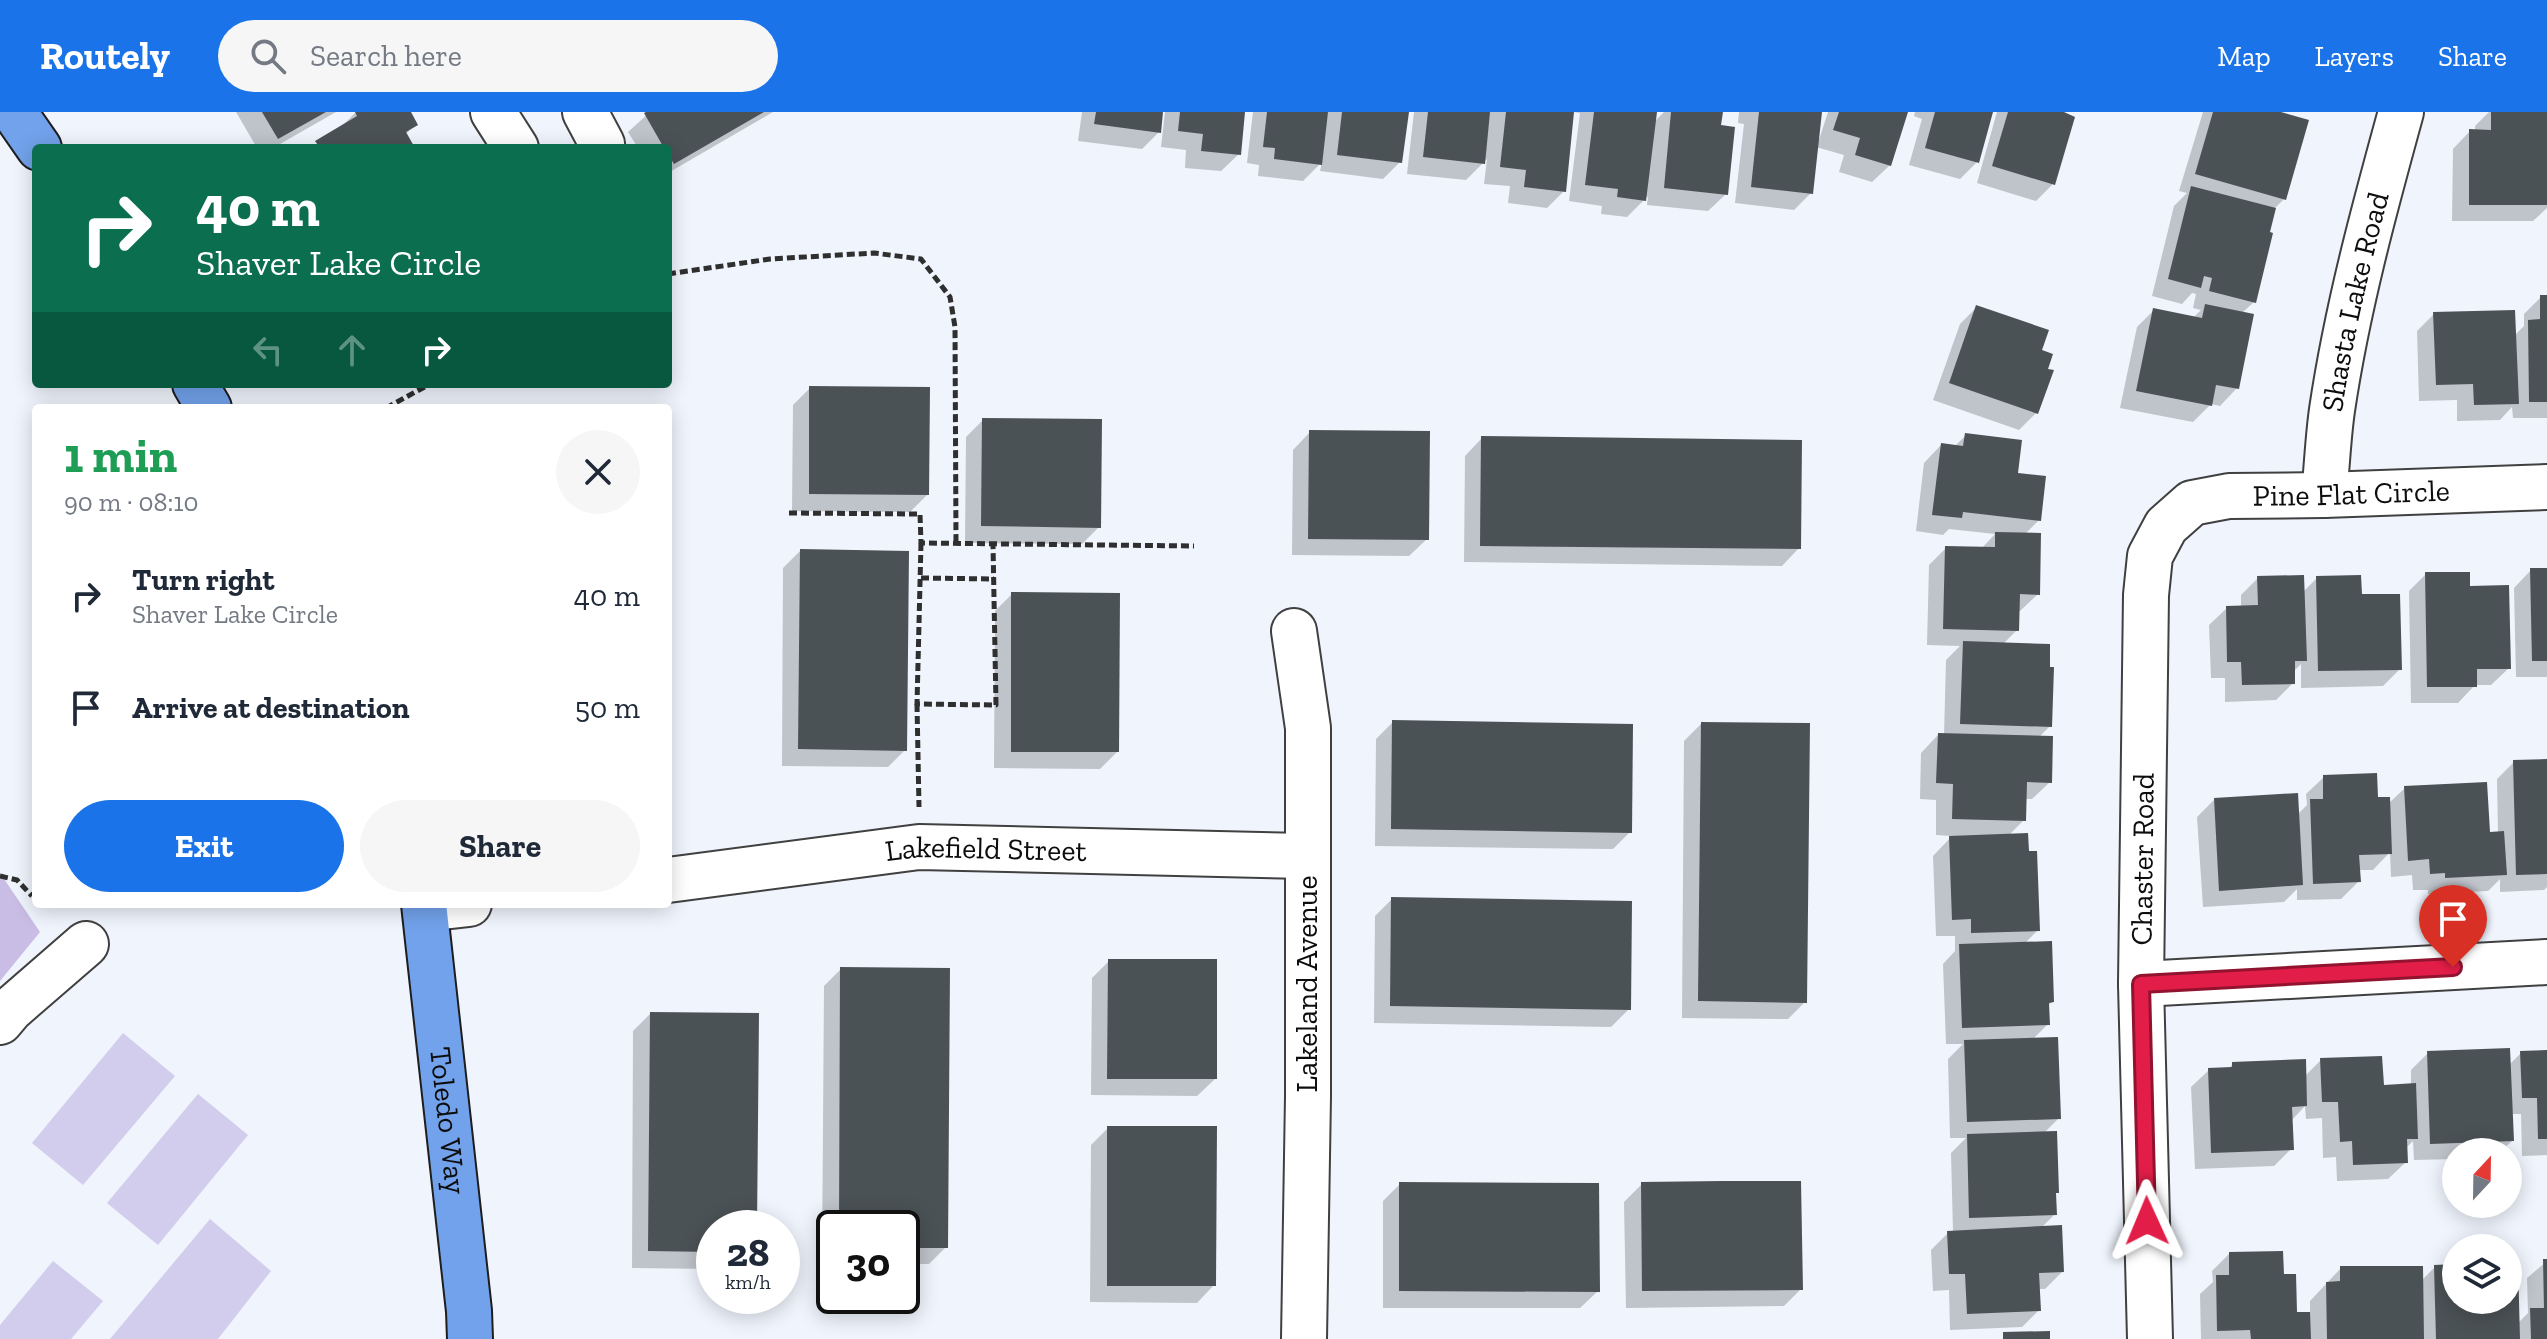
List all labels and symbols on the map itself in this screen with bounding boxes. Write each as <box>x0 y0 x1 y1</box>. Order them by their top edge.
street label: Shasta Lake Road <box>2314 187 2397 414</box>
street label: Pine Flat Circle <box>2252 472 2451 514</box>
street label: Chaster Road <box>2123 772 2162 946</box>
street label: Lakefield Street <box>883 829 1087 869</box>
street label: Lakeland Avenue <box>1289 875 1325 1093</box>
pin <box>2419 885 2487 967</box>
street label: Toledo Way <box>422 1045 474 1197</box>
north arrow <box>2442 1138 2522 1218</box>
position arrow <box>2105 1179 2189 1263</box>
speed limit sign: 30 <box>816 1210 920 1314</box>

